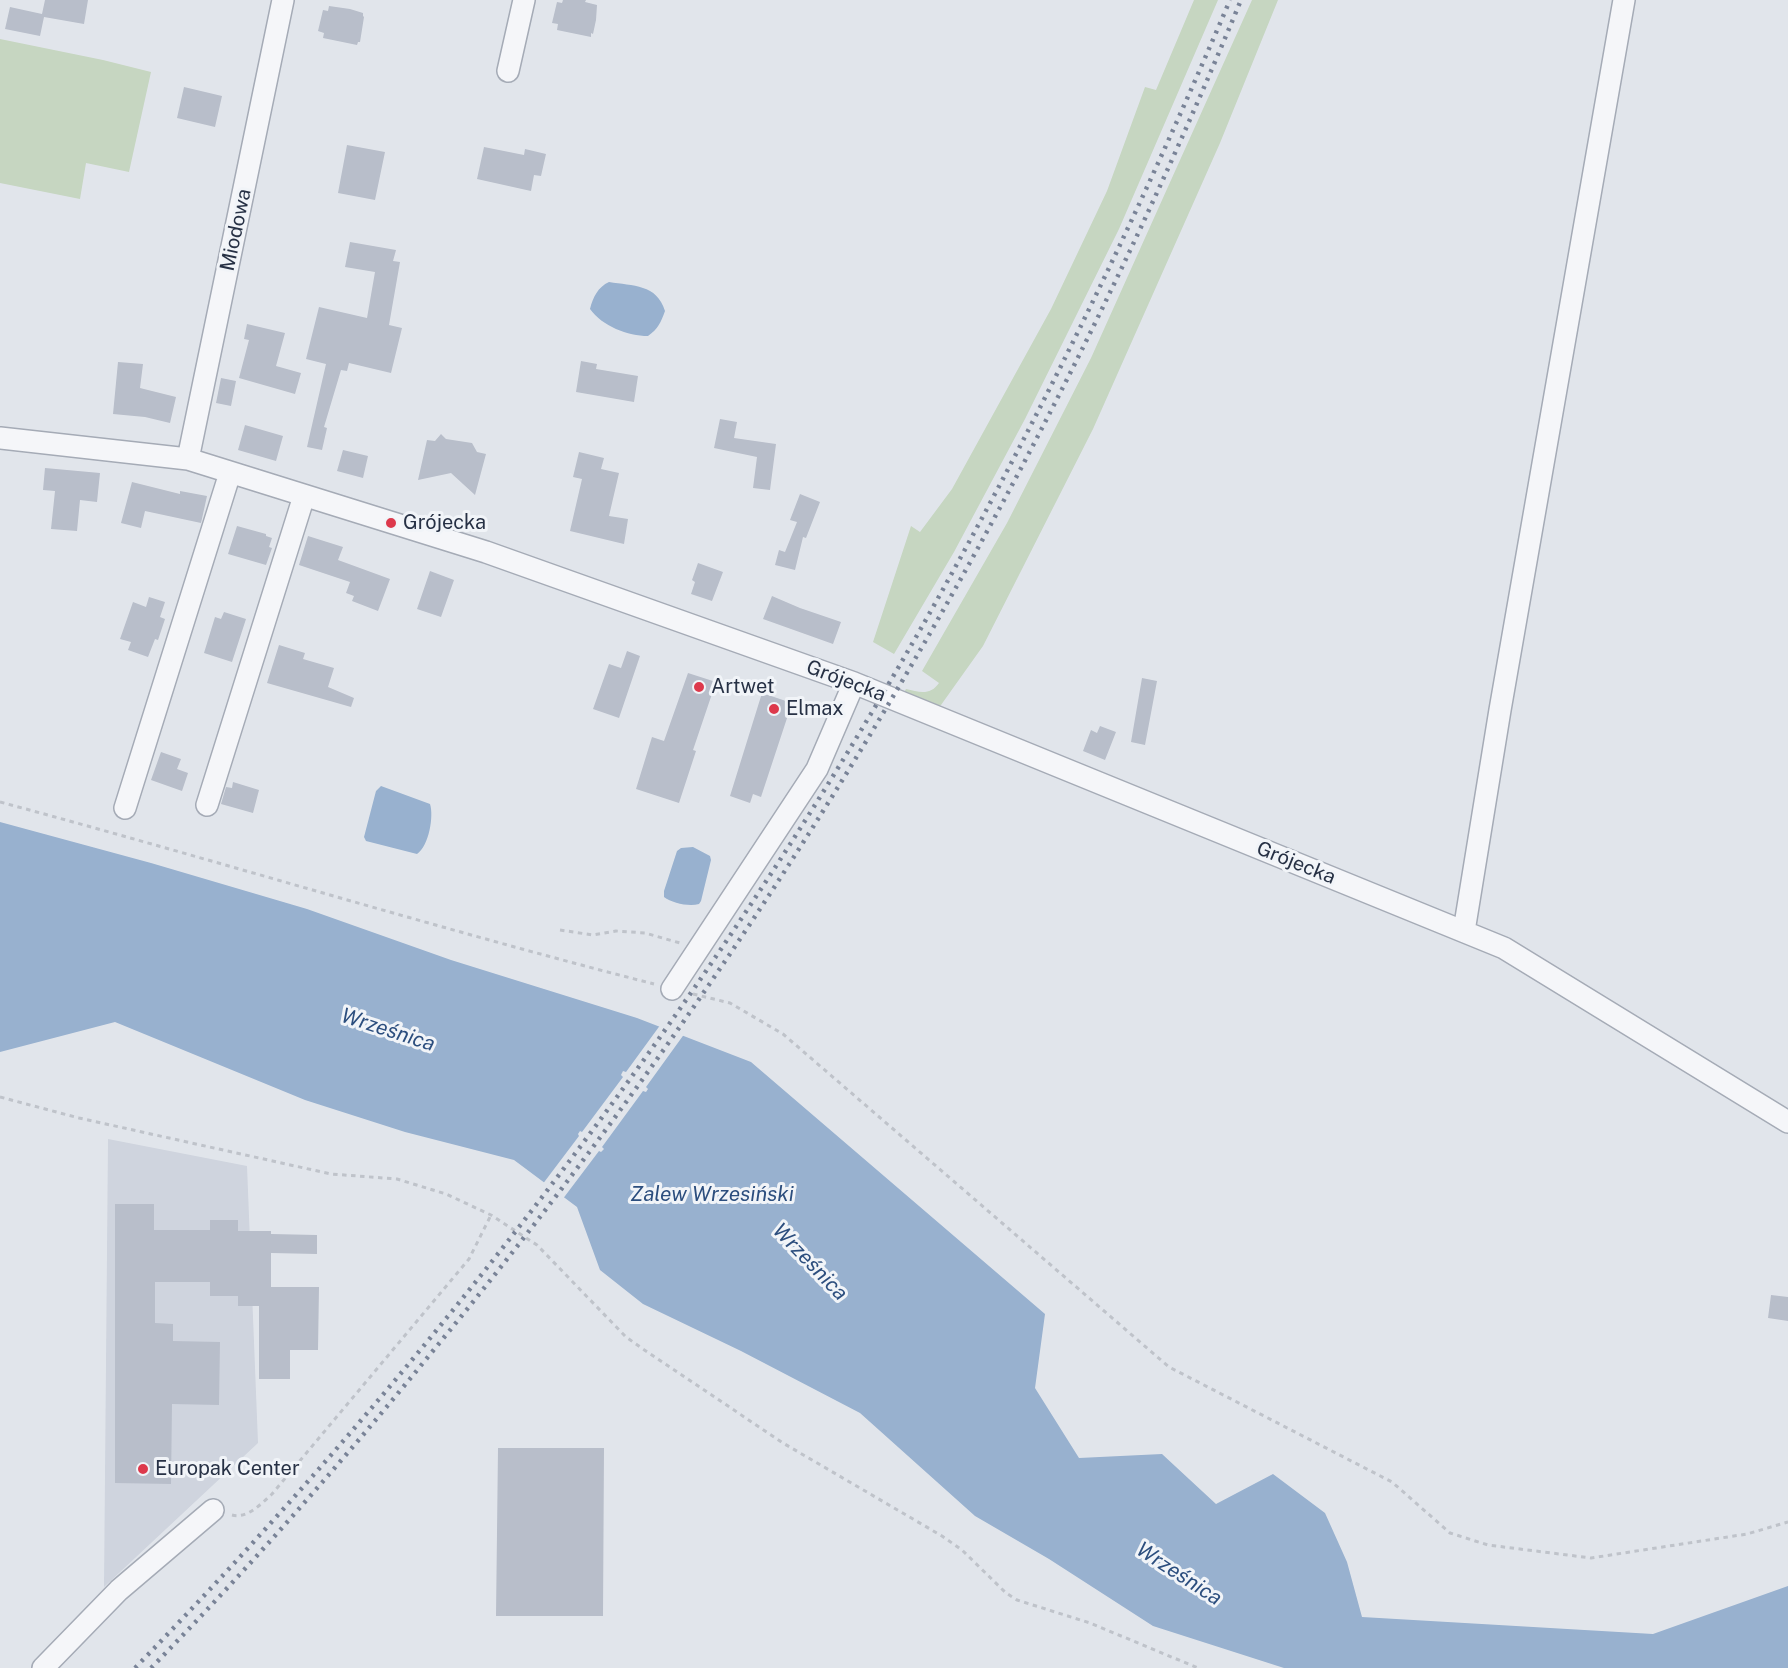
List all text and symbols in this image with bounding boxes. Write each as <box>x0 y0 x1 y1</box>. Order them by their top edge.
street label: Miodowa <box>216 187 256 273</box>
place label: Grójecka <box>403 511 486 535</box>
marker: Grójecka <box>384 516 398 530</box>
street label: Grójecka <box>803 655 889 707</box>
place label: Artwet <box>711 675 775 699</box>
marker: Artwet <box>692 680 706 694</box>
place label: Elmax <box>786 697 843 721</box>
marker: Elmax <box>767 702 781 716</box>
street label: Grójecka <box>1253 836 1339 890</box>
water label: Wrześnica <box>338 1003 438 1057</box>
water label: Zalew Wrzesiński <box>630 1182 794 1208</box>
water label: Wrześnica <box>767 1218 853 1306</box>
place label: Europak Center <box>155 1457 300 1481</box>
marker: Europak Center <box>136 1462 150 1476</box>
water label: Wrześnica <box>1131 1537 1227 1611</box>

